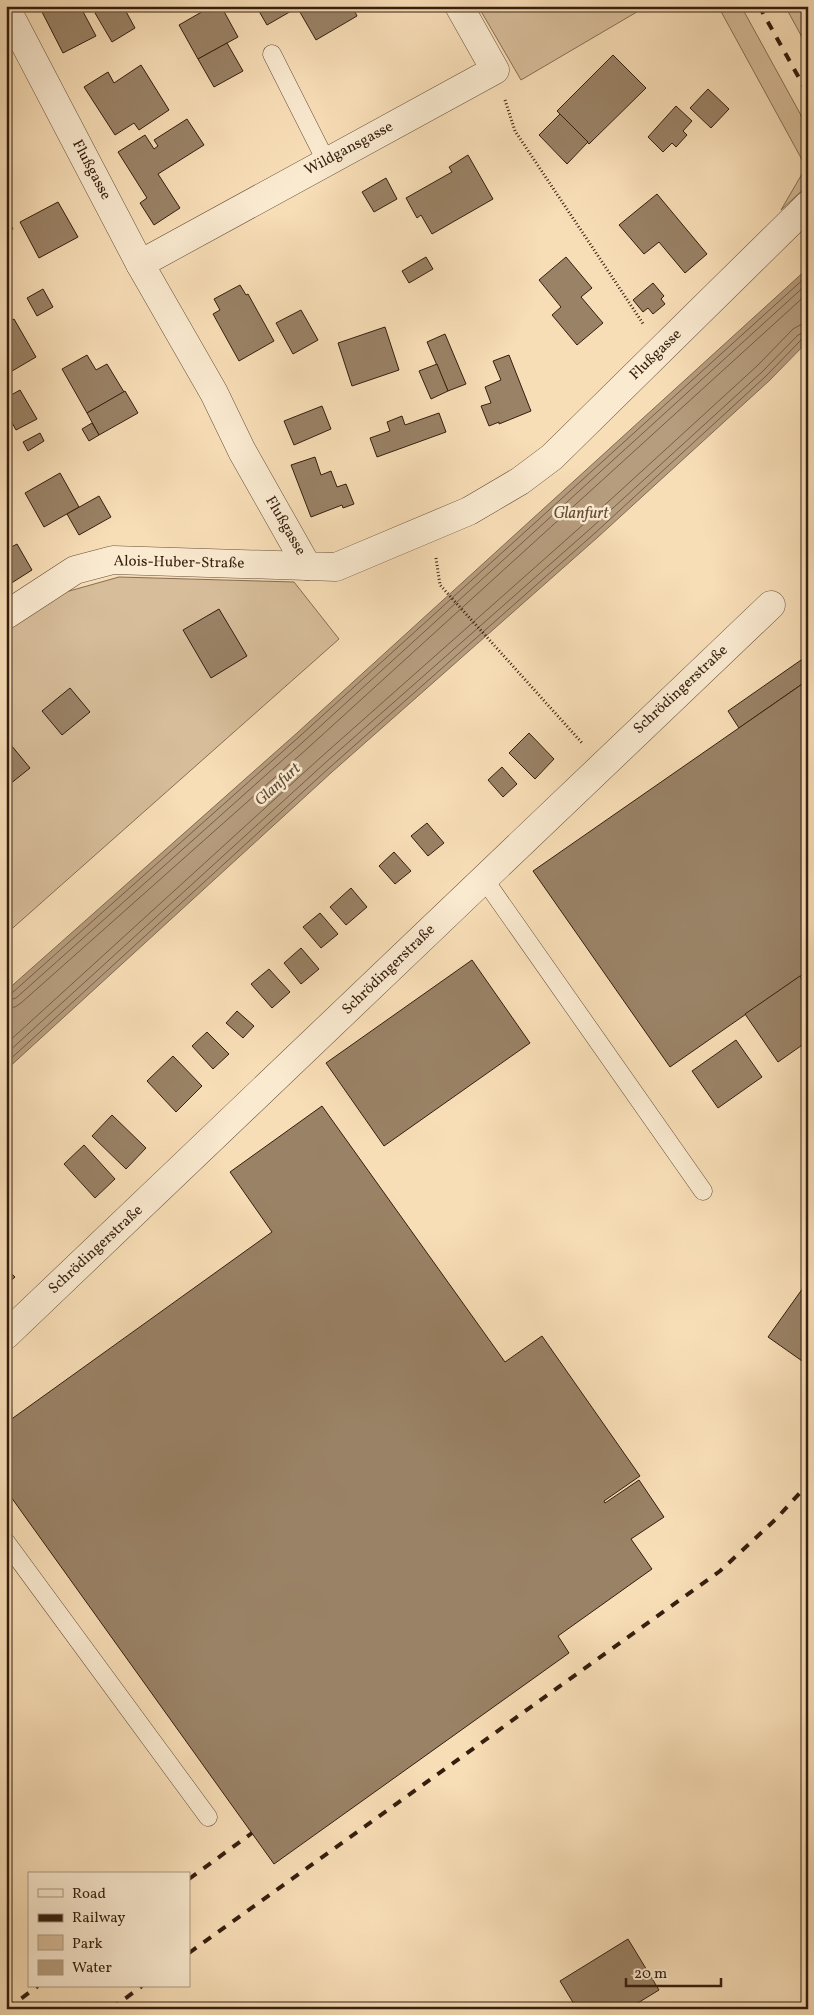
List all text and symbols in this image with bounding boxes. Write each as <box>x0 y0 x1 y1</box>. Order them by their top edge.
street label: Wildgansgasse <box>301 117 397 181</box>
street label: Flußgasse <box>66 136 116 204</box>
street label: Flußgasse <box>625 325 687 385</box>
street label: Flußgasse <box>260 492 310 560</box>
water label: Glanfurt <box>554 503 609 525</box>
street label: Alois-Huber-Straße <box>113 551 245 575</box>
street label: Schrödingerstraße <box>629 641 733 739</box>
water label: Glanfurt <box>250 758 306 812</box>
street label: Schrödingerstraße <box>338 920 440 1020</box>
street label: Schrödingerstraße <box>44 1201 148 1299</box>
legend <box>28 1872 190 1988</box>
text: Road <box>72 1884 106 1905</box>
text: Railway <box>72 1908 125 1929</box>
text: Park <box>72 1934 103 1955</box>
scale bar <box>626 1955 722 1987</box>
text: Water <box>72 1958 112 1979</box>
text: 20 m <box>634 1964 667 1985</box>

